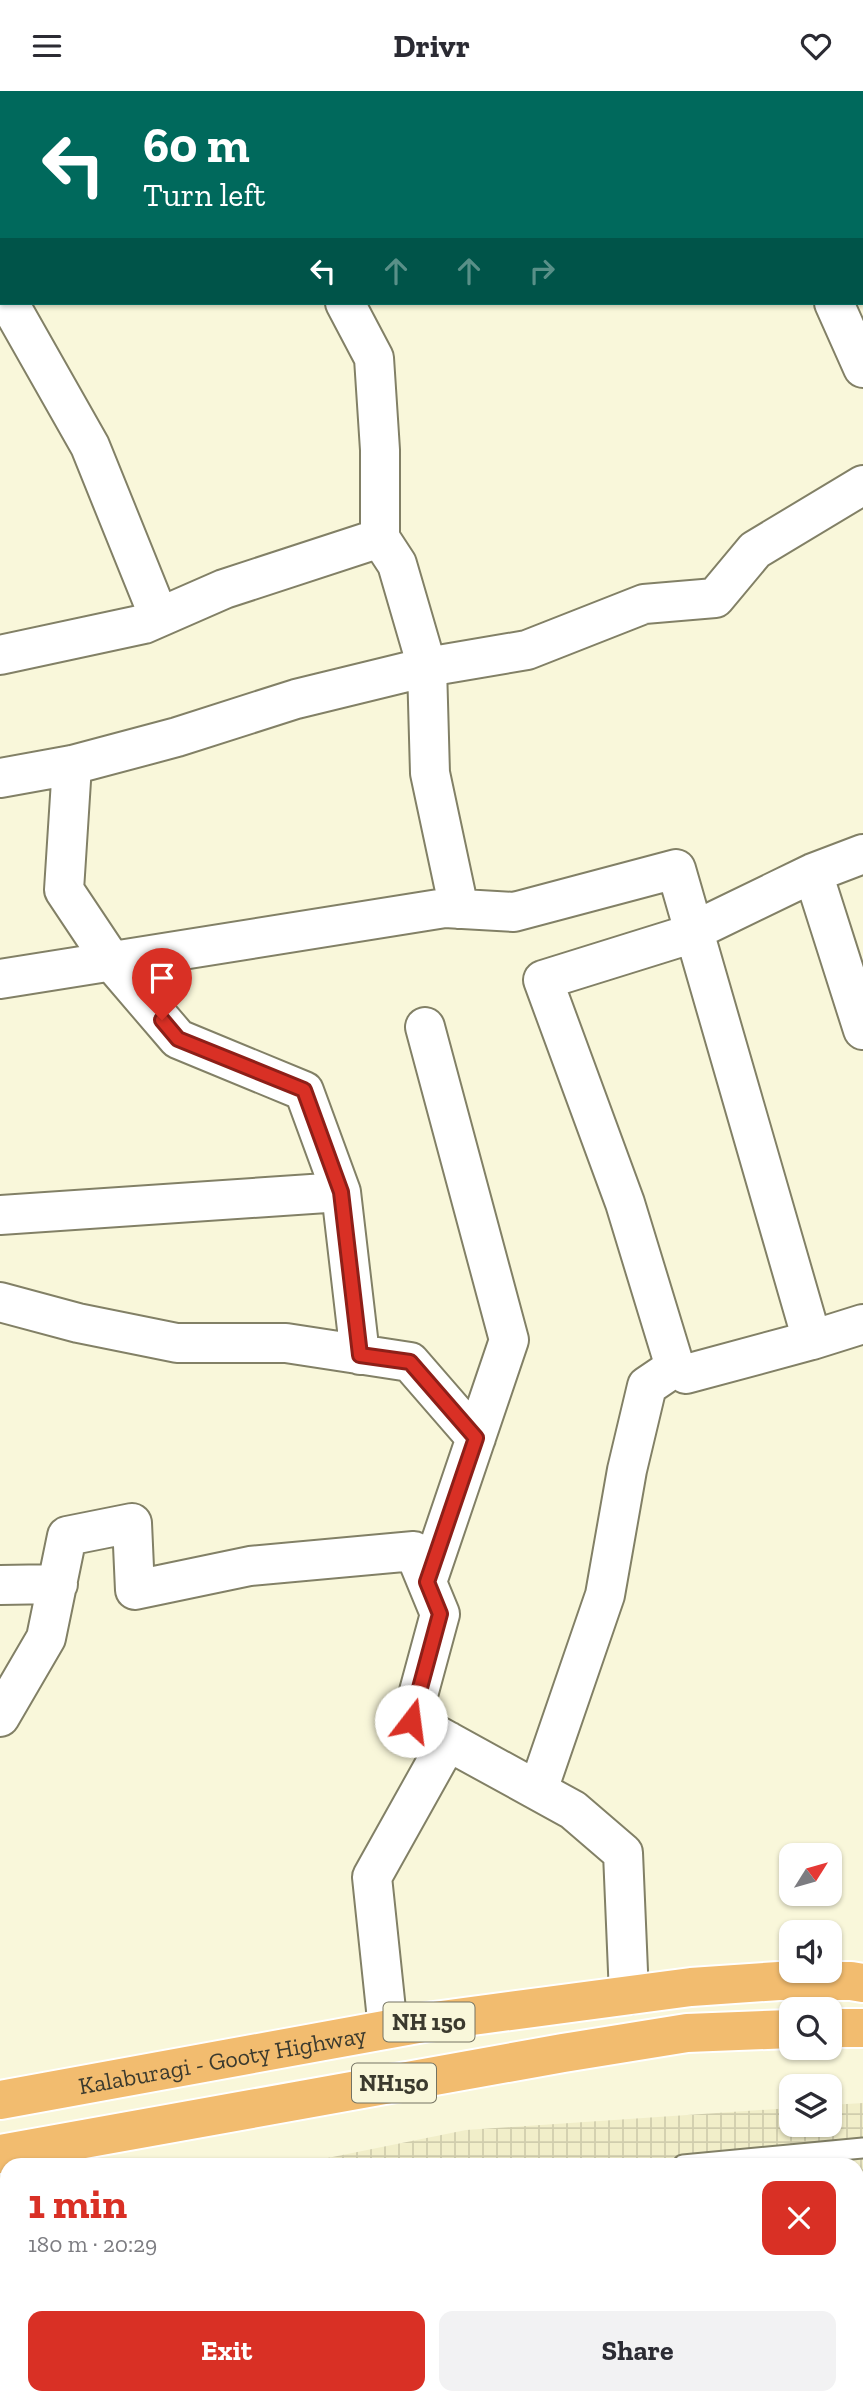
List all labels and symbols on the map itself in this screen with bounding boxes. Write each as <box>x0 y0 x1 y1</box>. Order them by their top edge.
pin <box>132 948 192 1020</box>
position arrow <box>374 1684 448 1758</box>
north arrow <box>779 1843 842 1906</box>
road number: NH 150 <box>384 2003 474 2041</box>
street label: Kalaburagi - Gooty Highway <box>76 2019 369 2100</box>
road number: NH150 <box>352 2063 436 2102</box>

